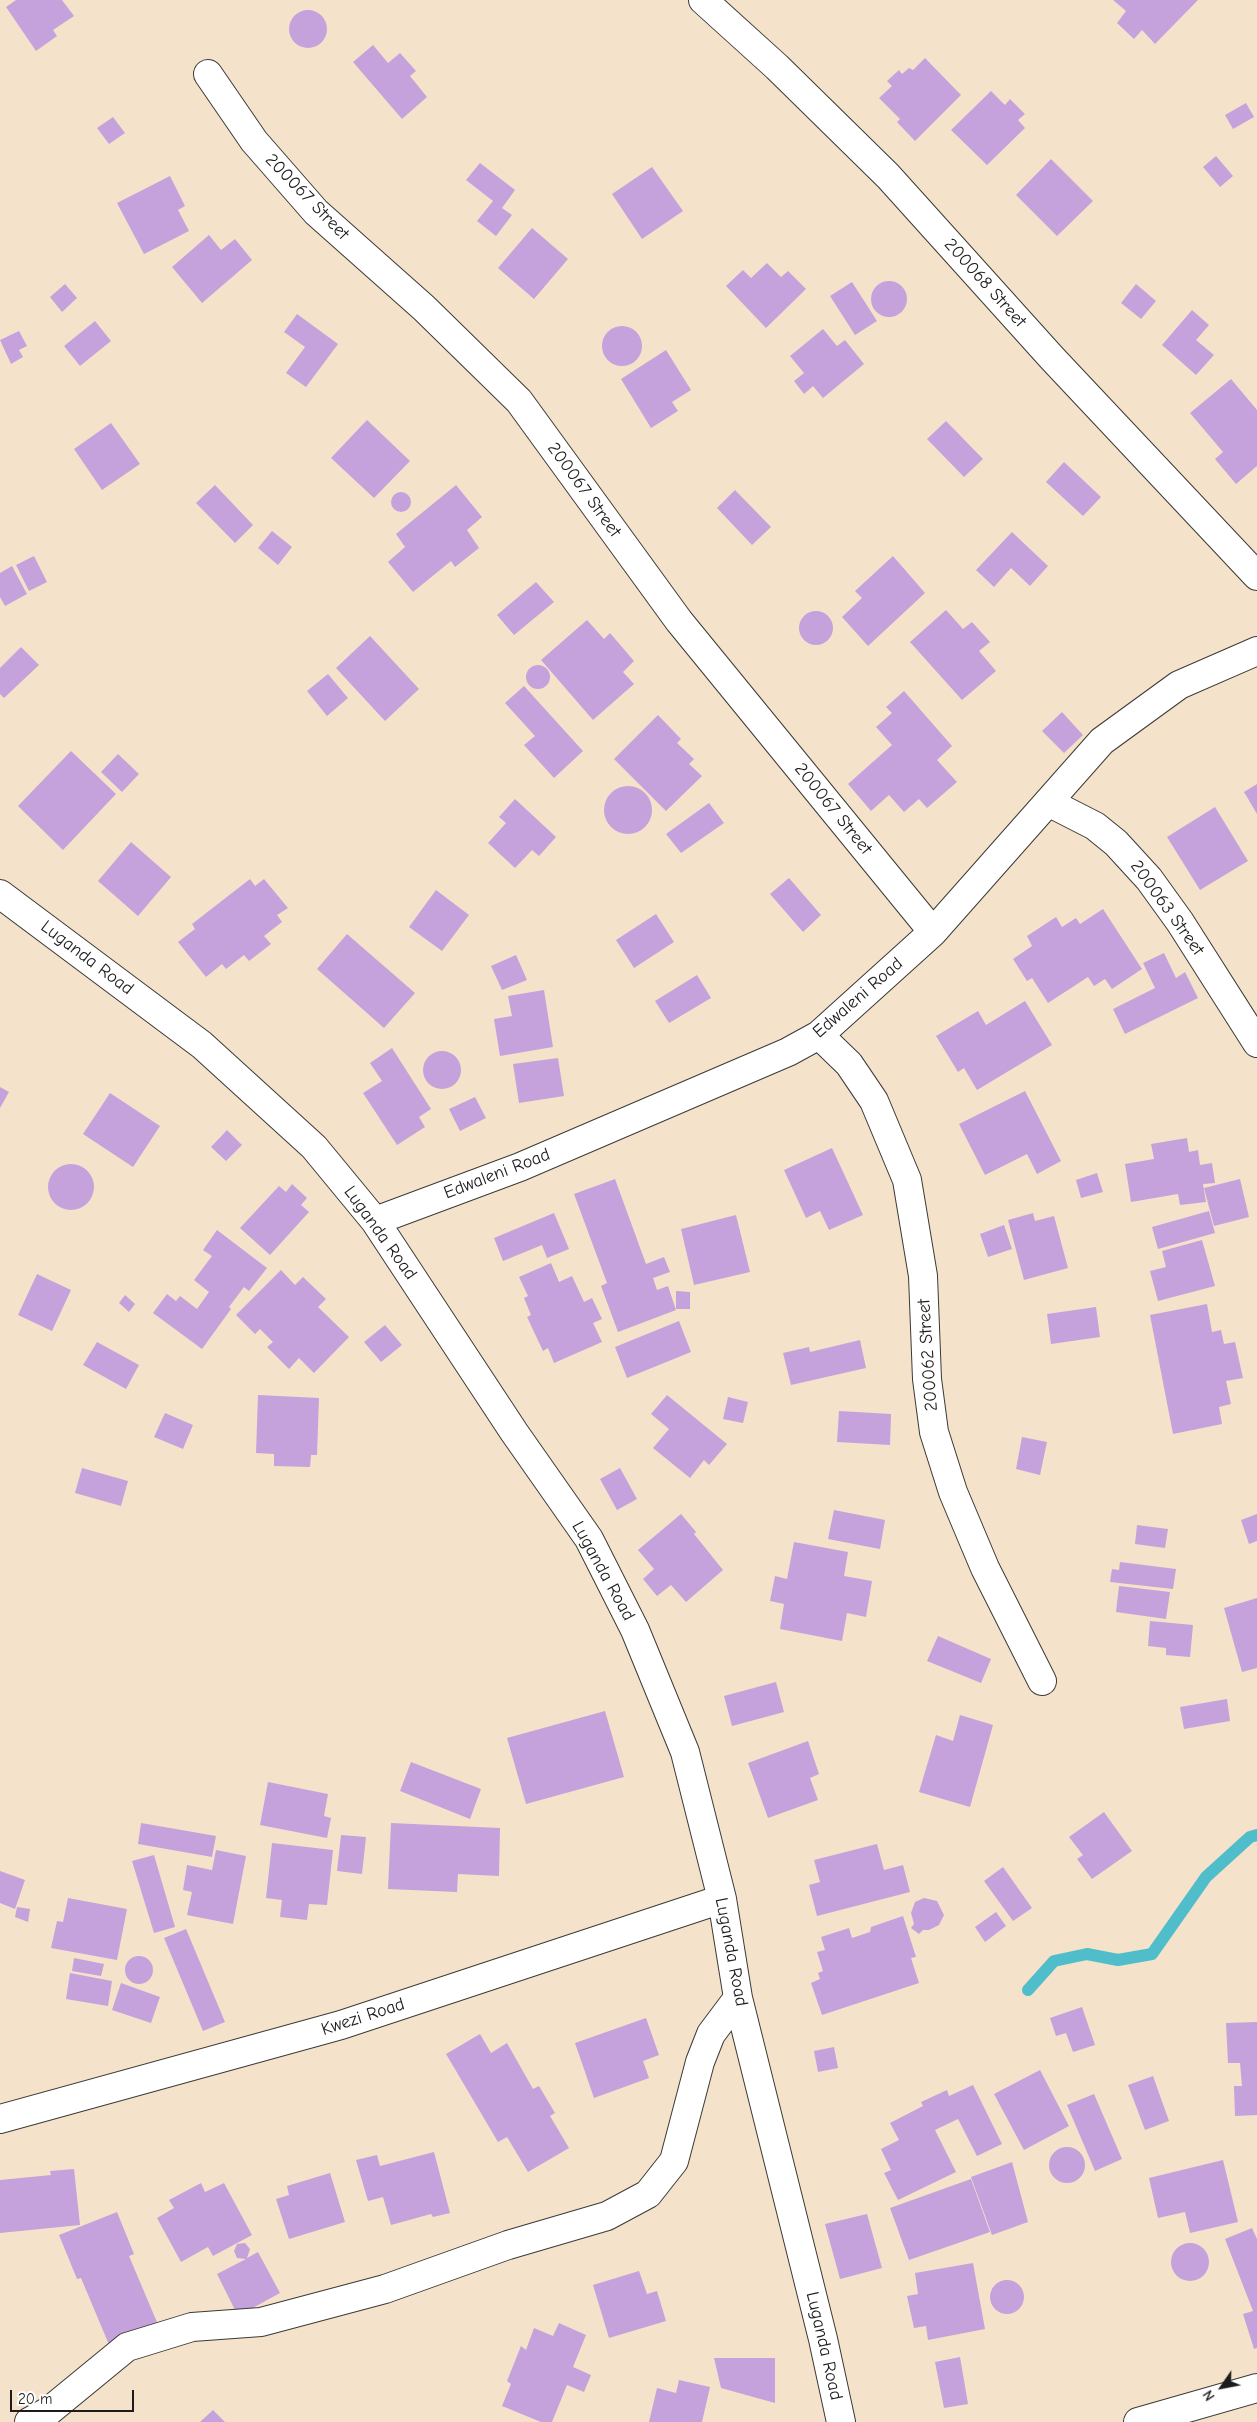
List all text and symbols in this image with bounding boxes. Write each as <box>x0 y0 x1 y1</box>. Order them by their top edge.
street label: 200067 Street <box>260 149 354 245</box>
street label: 200068 Street <box>939 234 1031 332</box>
street label: 200067 Street <box>542 438 626 542</box>
street label: 200067 Street <box>789 759 877 859</box>
street label: 200063 Street <box>1125 856 1209 960</box>
street label: Luganda Road <box>36 916 138 1000</box>
street label: Edwaleni Road <box>809 953 907 1043</box>
street label: Edwaleni Road <box>441 1144 553 1204</box>
street label: Luganda Road <box>339 1182 421 1284</box>
street label: 200062 Street <box>913 1298 943 1412</box>
street label: Luganda Road <box>567 1517 639 1625</box>
street label: Luganda Road <box>710 1896 752 2008</box>
street label: Kwezi Road <box>319 1993 407 2041</box>
street label: Luganda Road <box>801 2290 847 2402</box>
north arrow <box>1197 2362 1247 2412</box>
scale bar <box>12 2380 136 2412</box>
text: N <box>1199 2387 1219 2404</box>
text: 20 m <box>18 2390 52 2408</box>

